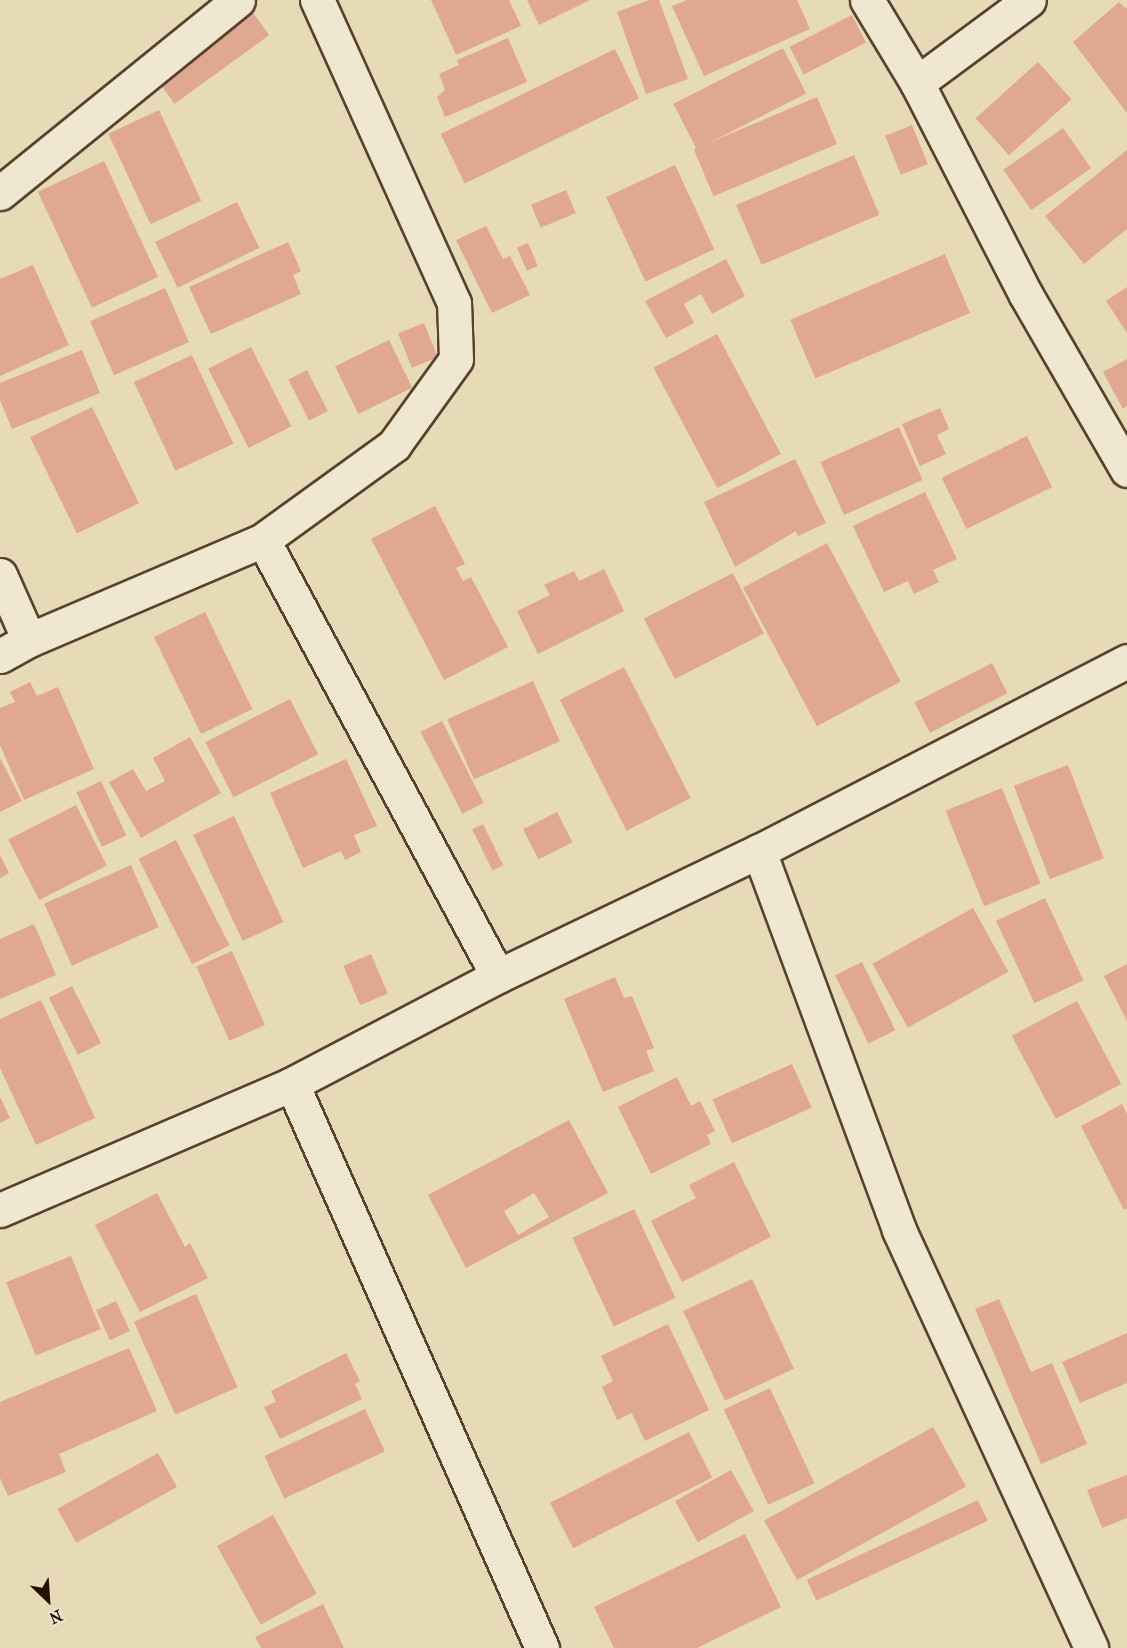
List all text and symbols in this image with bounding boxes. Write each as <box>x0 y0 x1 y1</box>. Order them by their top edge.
north arrow <box>18 1570 78 1630</box>
text: N <box>46 1606 65 1628</box>

